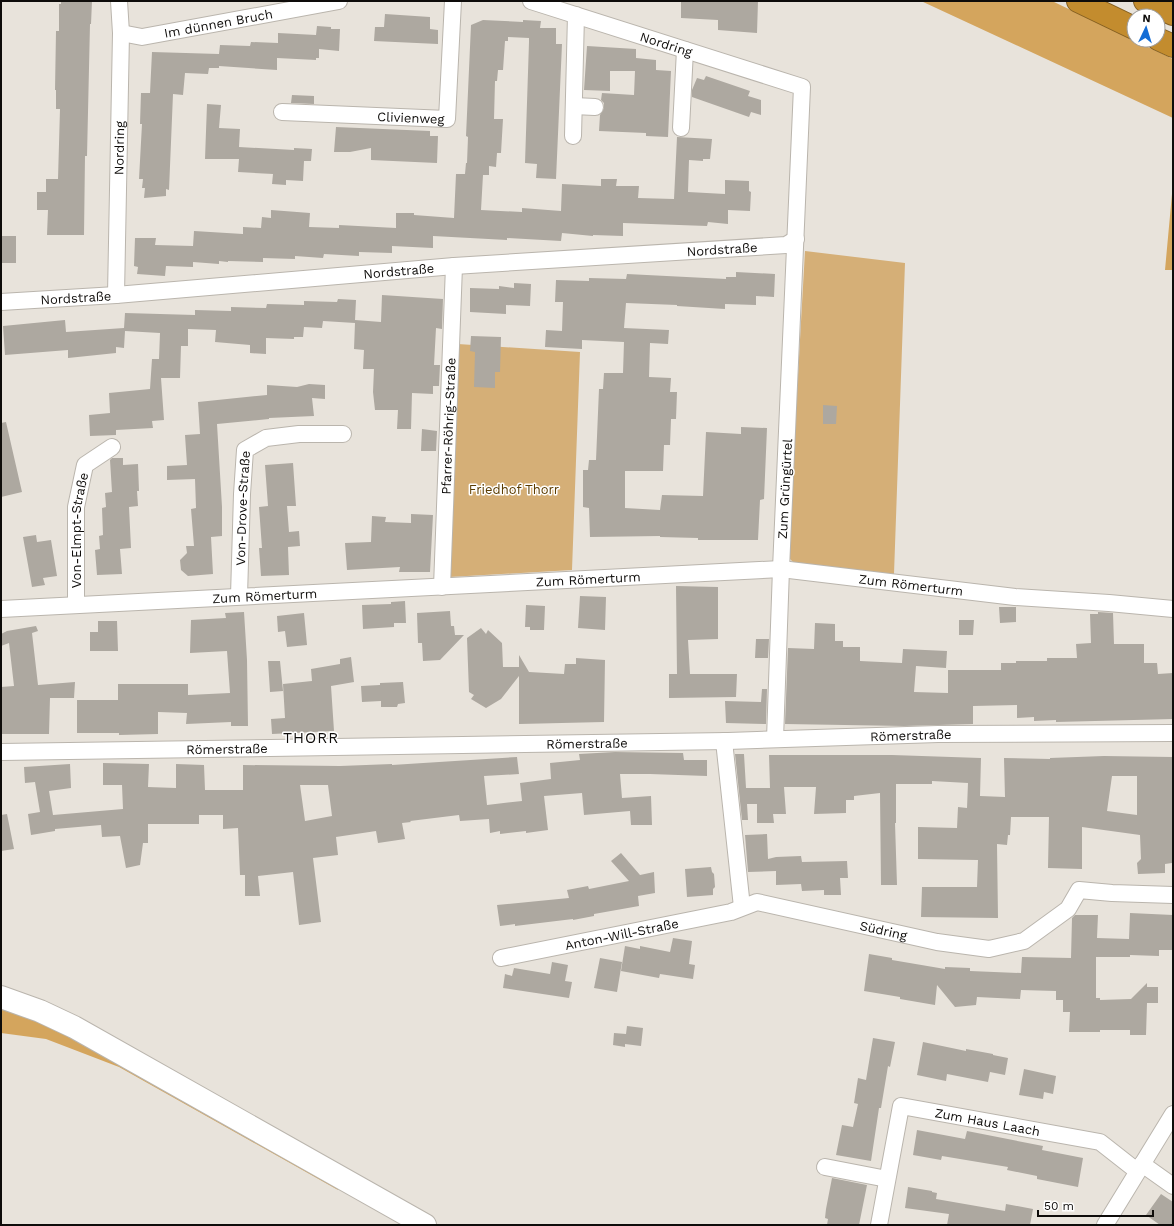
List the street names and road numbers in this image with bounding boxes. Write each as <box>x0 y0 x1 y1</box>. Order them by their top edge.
street label: Im dünnen Bruch <box>163 6 274 40</box>
street label: Nordring <box>638 29 695 59</box>
street label: Clivienweg <box>377 109 445 126</box>
street label: Nordring <box>111 121 127 175</box>
street label: Nordstraße <box>686 239 758 259</box>
street label: Nordstraße <box>363 260 435 281</box>
street label: Nordstraße <box>40 288 112 307</box>
street label: Pfarrer-Röhrig-Straße <box>438 357 458 495</box>
street label: Zum Grüngürtel <box>775 438 795 540</box>
street label: Von-Drove-Straße <box>232 450 252 566</box>
street label: Von-Elmpt-Straße <box>69 471 91 588</box>
street label: Zum Römerturm <box>535 569 641 589</box>
street label: Zum Römerturm <box>858 571 964 598</box>
street label: Zum Römerturm <box>212 585 318 606</box>
street label: Römerstraße <box>870 726 952 744</box>
street label: Römerstraße <box>546 735 628 751</box>
street label: Römerstraße <box>186 740 268 757</box>
street label: Anton-Will-Straße <box>563 915 680 953</box>
street label: Südring <box>858 918 909 943</box>
street label: Zum Haus Laach <box>934 1105 1041 1139</box>

